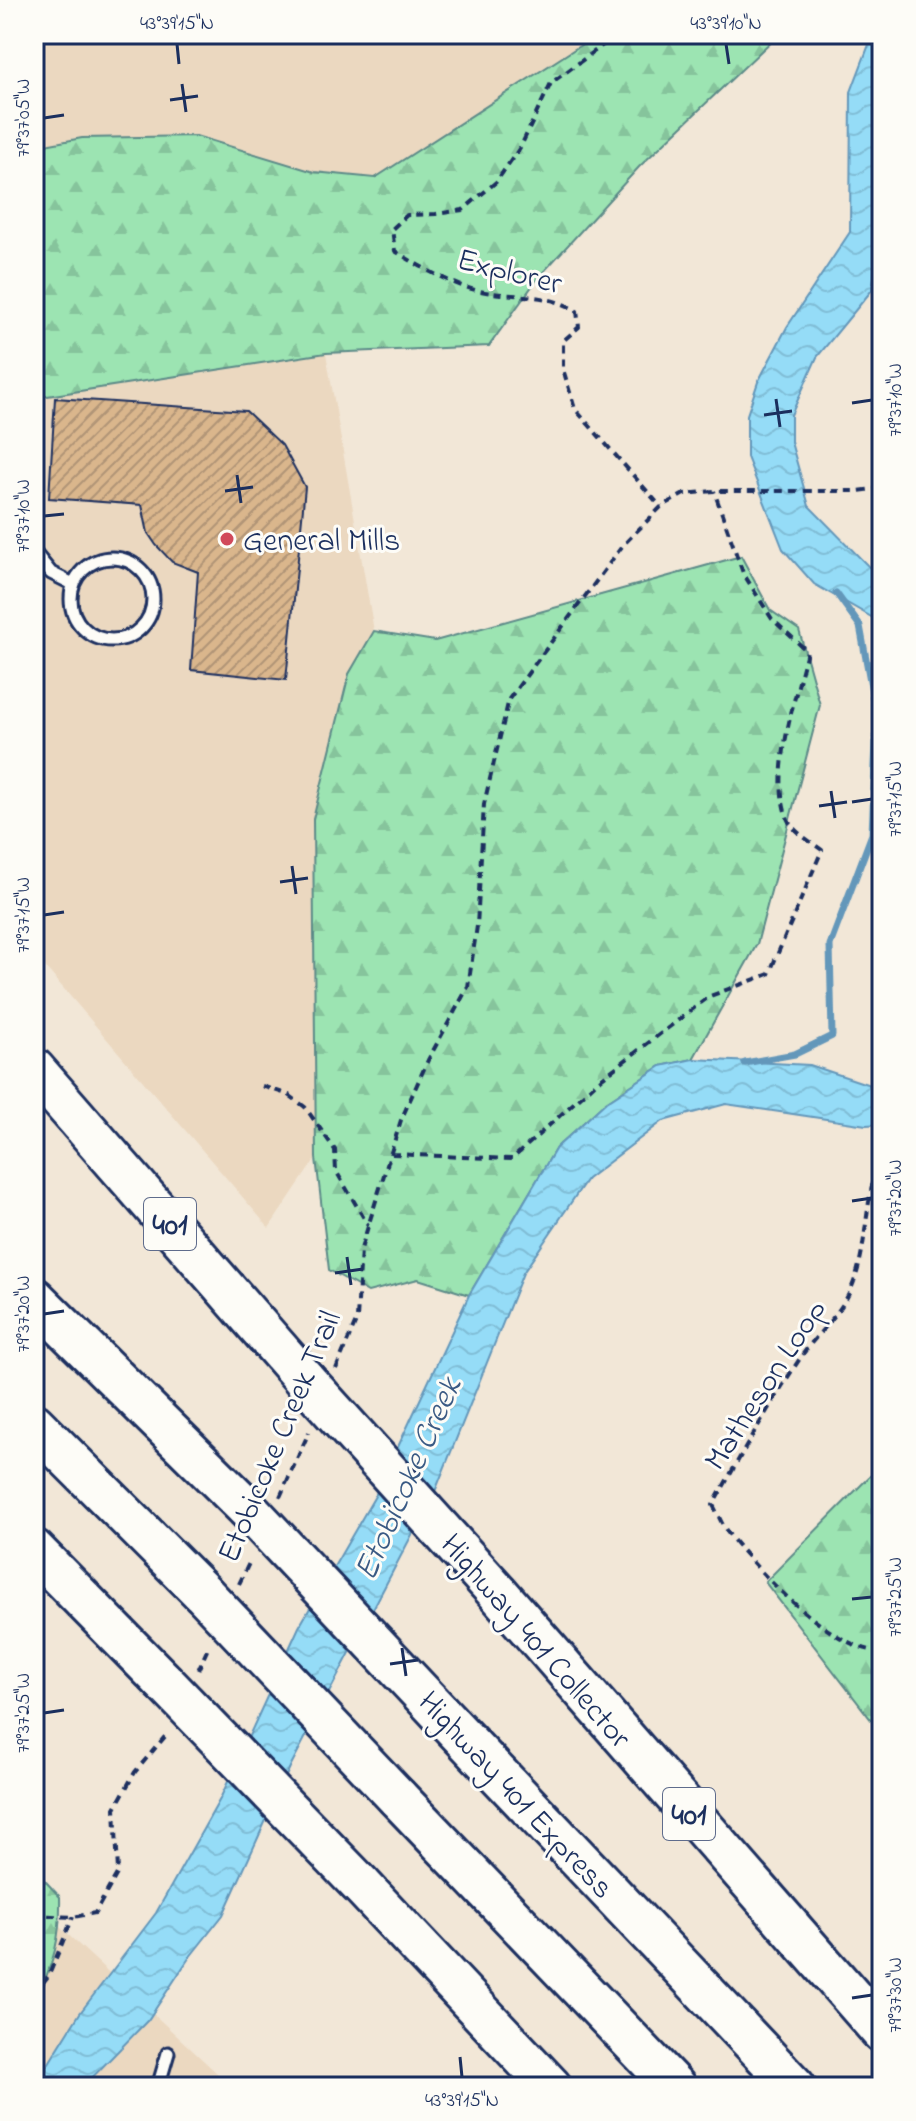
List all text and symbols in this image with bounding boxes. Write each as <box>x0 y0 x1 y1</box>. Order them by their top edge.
text: 43°39'15"N <box>140 10 214 39</box>
text: 43°39'10"N <box>690 10 762 39</box>
text: 79°37'05"W <box>10 79 39 157</box>
street label: Explorer <box>452 238 567 309</box>
text: 79°37'10"W <box>882 363 911 437</box>
text: 79°37'10"W <box>10 479 39 553</box>
place label: General Mills <box>243 519 400 566</box>
marker: General Mills <box>218 530 236 548</box>
text: 79°37'15"W <box>882 761 911 837</box>
text: 79°37'15"W <box>10 877 39 953</box>
text: 79°37'20"W <box>882 1160 911 1236</box>
road number: 401 <box>144 1198 196 1250</box>
text: 79°37'20"W <box>10 1276 39 1352</box>
street label: Matheson Loop <box>694 1291 840 1481</box>
street label: Etobicoke Creek Trail <box>207 1304 356 1571</box>
water label: Etobicoke Creek <box>343 1368 478 1589</box>
street label: Highway 401 Collector <box>427 1524 641 1760</box>
text: 79°37'25"W <box>882 1557 911 1637</box>
text: 79°37'25"W <box>10 1673 39 1753</box>
street label: Highway 401 Express <box>405 1682 624 1911</box>
road number: 401 <box>663 1788 715 1840</box>
text: 79°37'30"W <box>882 1957 911 2033</box>
text: 43°39'15"N <box>425 2087 499 2116</box>

